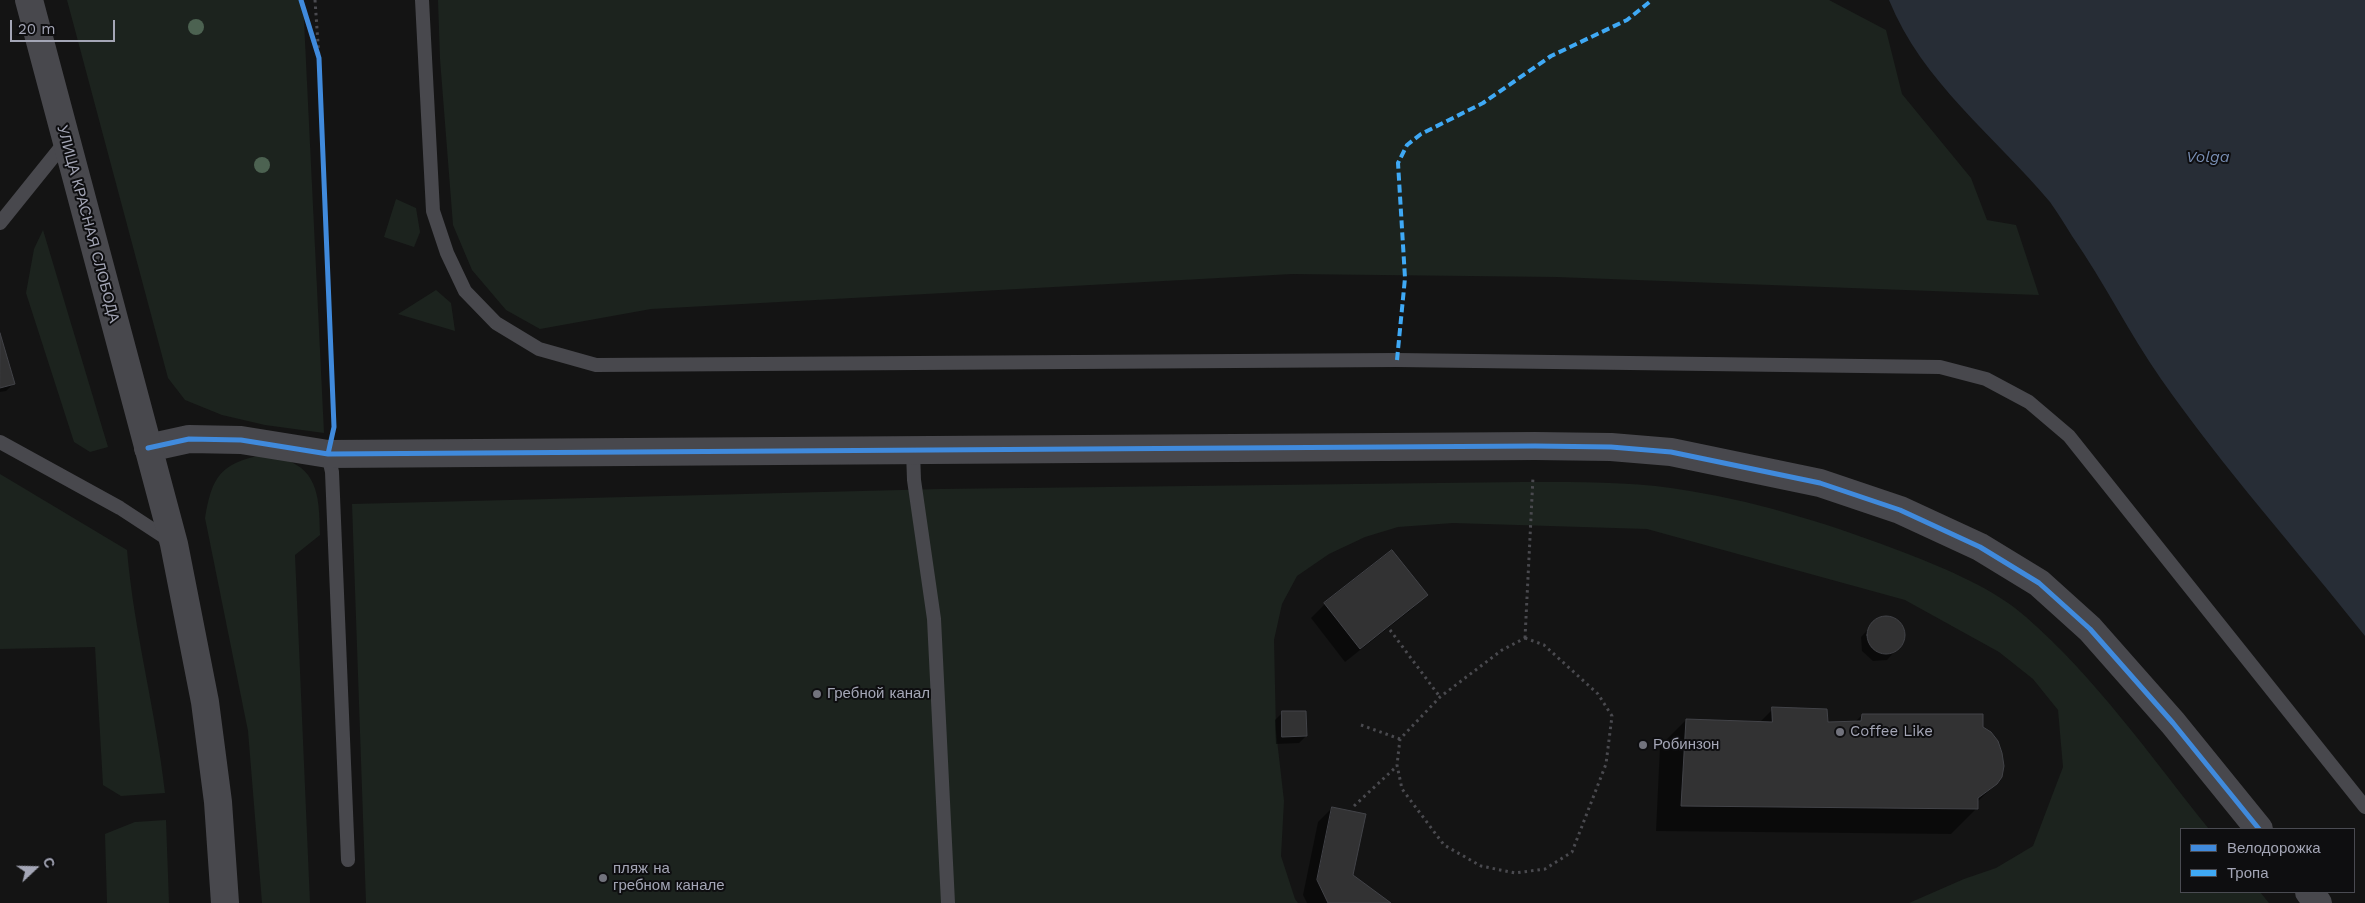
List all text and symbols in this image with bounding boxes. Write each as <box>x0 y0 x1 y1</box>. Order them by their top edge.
scale bar <box>12 10 118 42</box>
text: 20 m <box>18 20 56 38</box>
street label: УЛИЦА КРАСНАЯ СЛОБОДА <box>53 123 123 325</box>
water label: Volga <box>2186 147 2230 167</box>
place label: Гребной канал <box>827 685 930 703</box>
marker: Гребной канал <box>811 688 823 700</box>
place label: Coffee Like <box>1850 723 1933 741</box>
marker: Coffee Like <box>1834 726 1846 738</box>
place label: Робинзон <box>1653 736 1719 754</box>
marker: Робинзон <box>1637 739 1649 751</box>
legend <box>2180 828 2355 893</box>
text: Велодорожка <box>2227 839 2321 857</box>
north arrow <box>10 843 60 893</box>
text: С <box>40 855 58 870</box>
place label: пляж на гребном канале <box>613 860 725 895</box>
text: Тропа <box>2227 864 2268 882</box>
marker: пляж на гребном канале <box>597 872 609 884</box>

